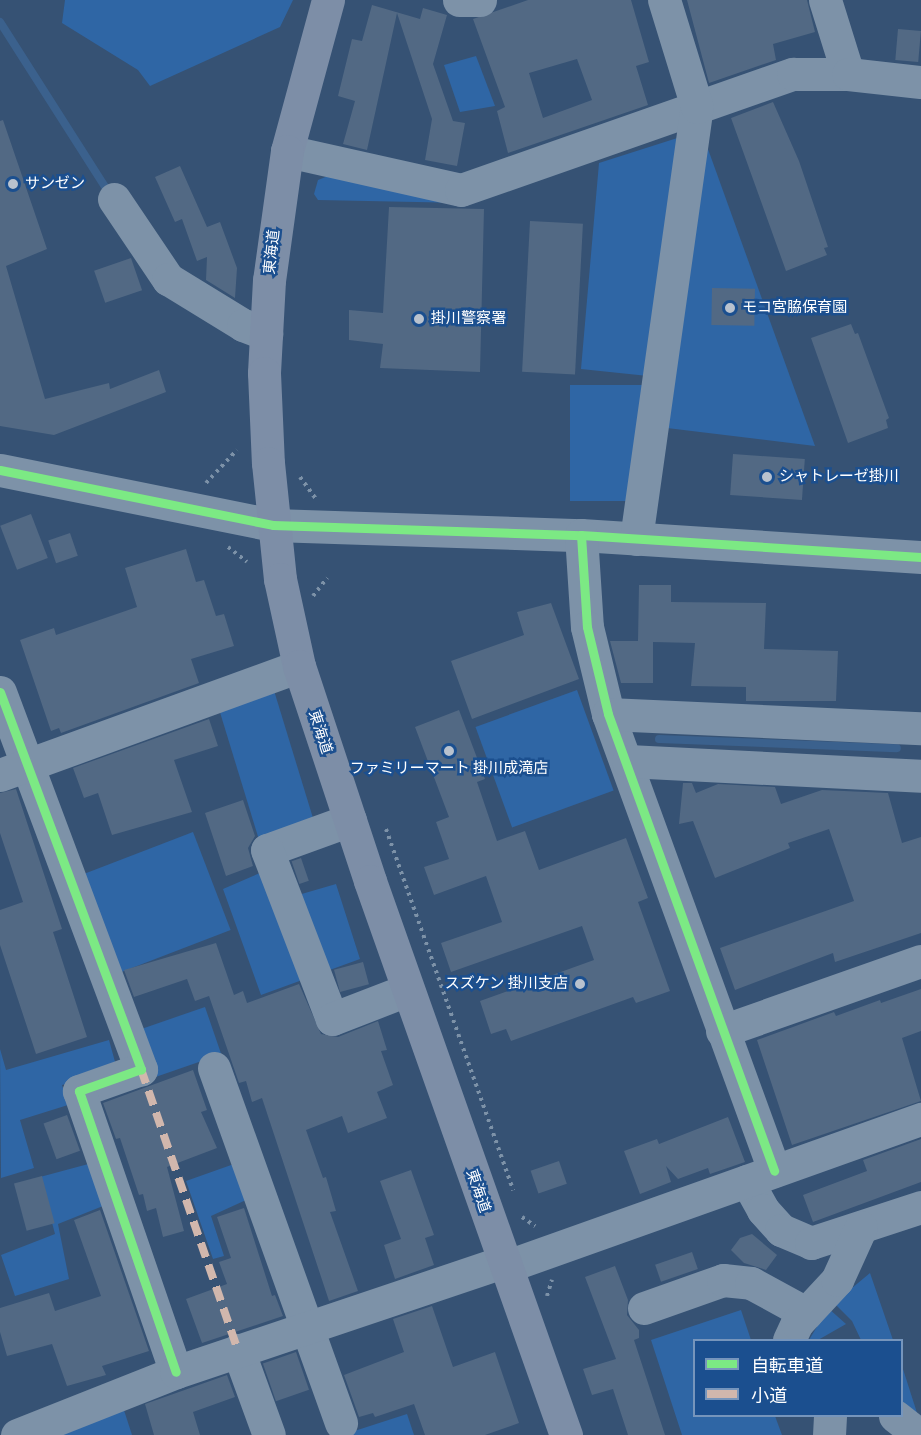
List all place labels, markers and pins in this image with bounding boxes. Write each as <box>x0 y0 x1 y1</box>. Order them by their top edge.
place label: サンゼン <box>25 175 85 193</box>
marker: サンゼン <box>6 177 20 191</box>
place label: モコ宮脇保育園 <box>742 299 847 317</box>
marker: モコ宮脇保育園 <box>723 301 737 315</box>
place label: 掛川警察署 <box>431 310 506 328</box>
marker: 掛川警察署 <box>412 312 426 326</box>
place label: シャトレーゼ掛川 <box>779 468 899 486</box>
marker: シャトレーゼ掛川 <box>760 470 774 484</box>
marker: ファミリーマート 掛川成滝店 <box>442 744 456 758</box>
place label: ファミリーマート 掛川成滝店 <box>350 760 548 778</box>
place label: スズケン 掛川支店 <box>444 975 568 993</box>
marker: スズケン 掛川支店 <box>573 977 587 991</box>

